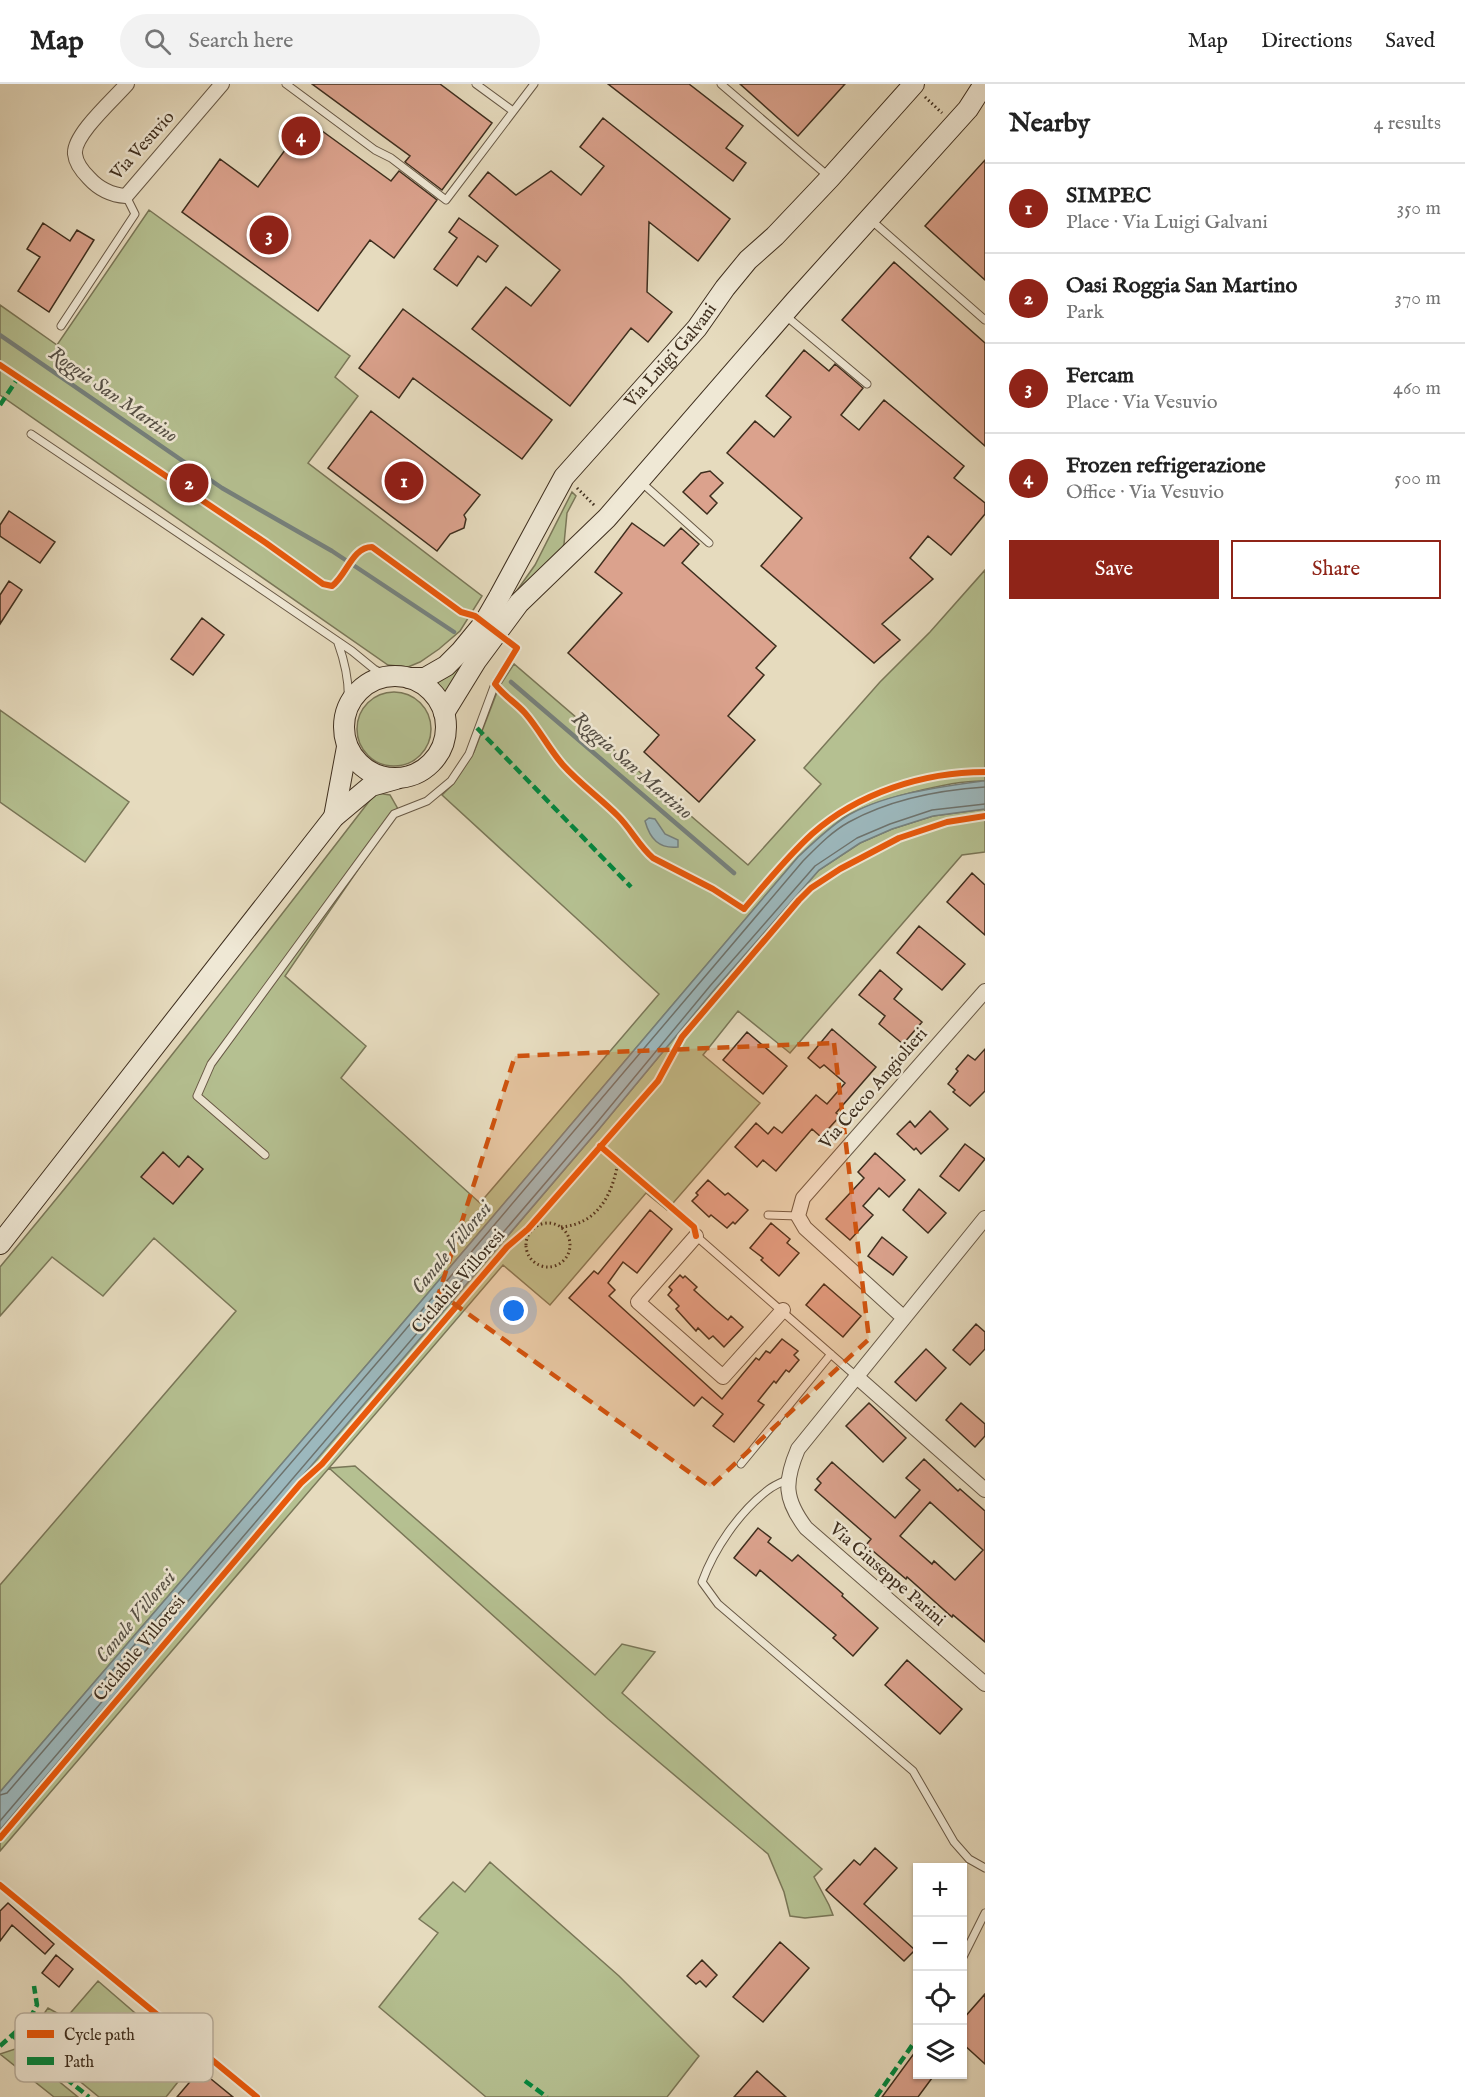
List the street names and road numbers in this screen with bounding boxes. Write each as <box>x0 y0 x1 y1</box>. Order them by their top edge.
street label: Via Vesuvio <box>105 106 180 186</box>
street label: Via Luigi Galvani <box>619 299 722 413</box>
street label: Via Cecco Angiolieri <box>814 1023 933 1155</box>
street label: Ciclabile Villoresi <box>407 1225 511 1339</box>
street label: Via Giuseppe Parini <box>823 1517 950 1632</box>
street label: Ciclabile Villoresi <box>89 1591 191 1707</box>

